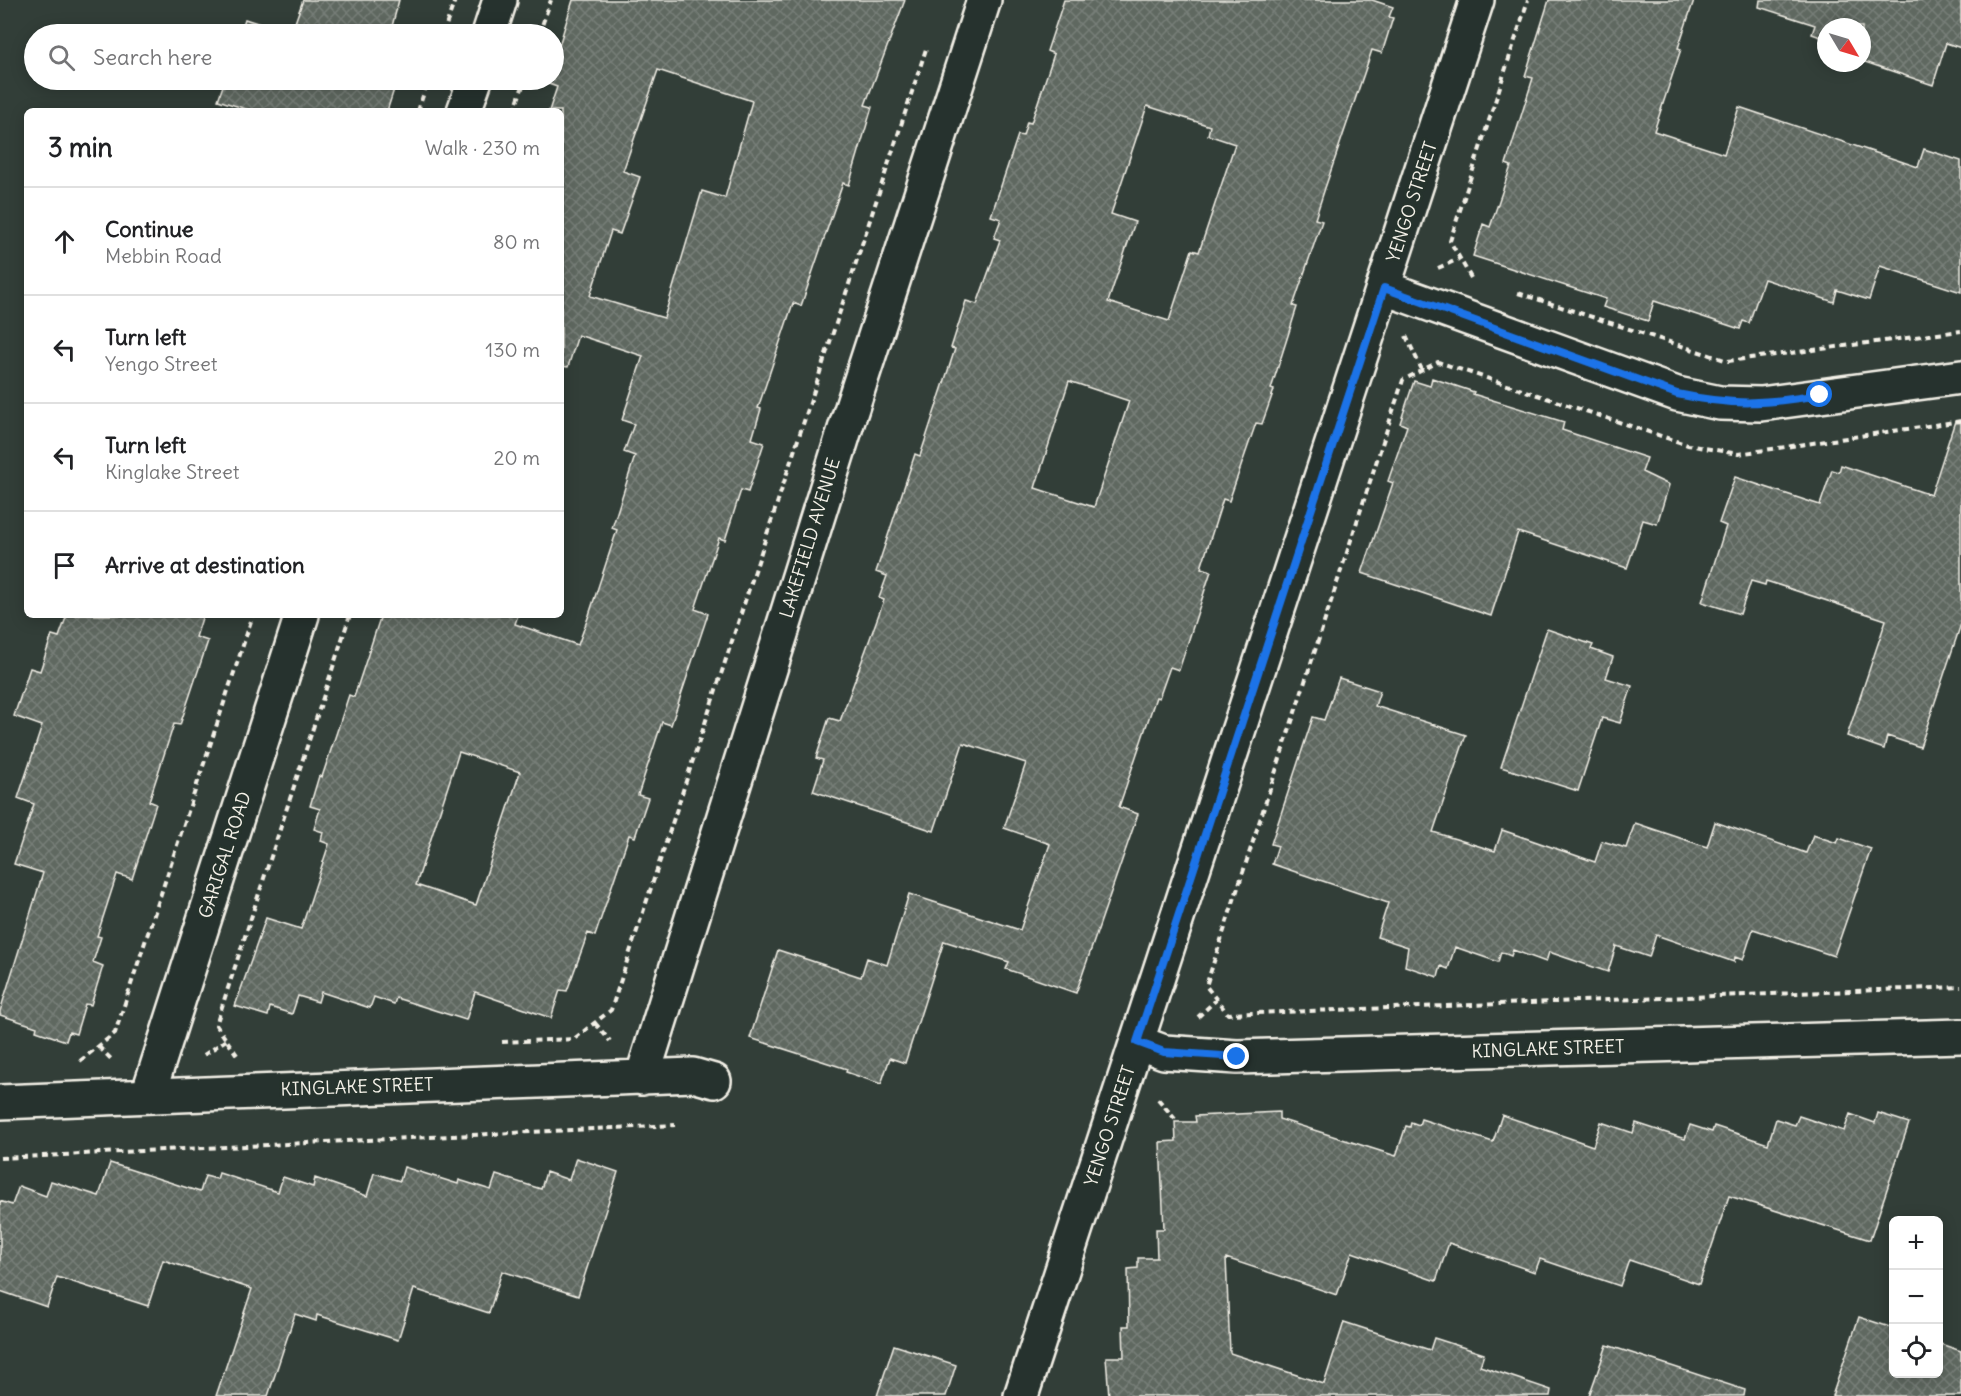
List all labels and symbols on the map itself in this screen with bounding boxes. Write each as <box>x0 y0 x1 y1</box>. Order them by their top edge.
north arrow <box>1817 18 1871 72</box>
street label: YENGO STREET <box>1381 139 1442 265</box>
route start <box>1806 381 1832 407</box>
street label: LAKEFIELD AVENUE <box>774 455 845 621</box>
street label: GARIGAL ROAD <box>193 789 256 921</box>
street label: KINGLAKE STREET <box>1471 1034 1625 1063</box>
route end <box>1223 1043 1249 1069</box>
street label: YENGO STREET <box>1079 1063 1140 1189</box>
street label: KINGLAKE STREET <box>280 1072 434 1101</box>

